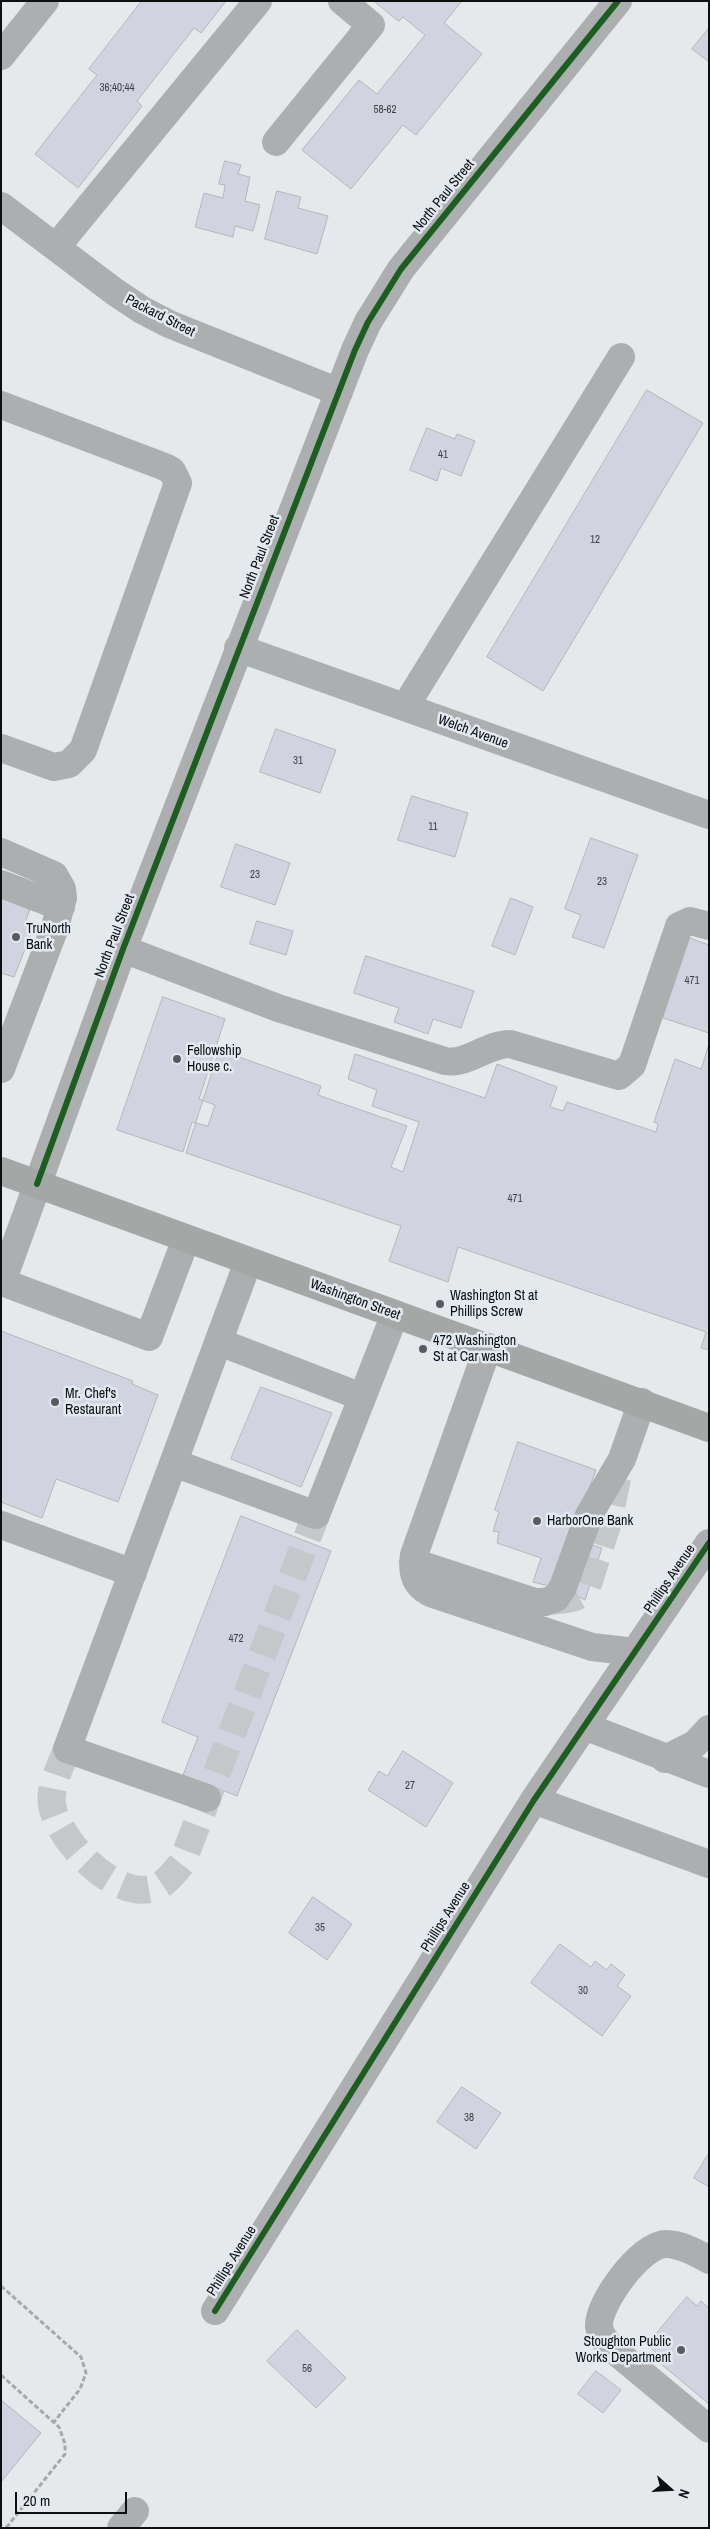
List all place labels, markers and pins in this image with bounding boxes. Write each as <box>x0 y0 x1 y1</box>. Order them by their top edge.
place label: TruNorth Bank <box>26 921 71 954</box>
marker: TruNorth Bank <box>10 931 22 943</box>
place label: Fellowship House c. <box>187 1043 241 1076</box>
marker: Fellowship House c. <box>171 1053 183 1065</box>
place label: Washington St at Phillips Screw <box>450 1288 538 1320</box>
marker: Washington St at Phillips Screw <box>434 1298 446 1310</box>
place label: 472 Washington St at Car wash <box>433 1333 516 1365</box>
marker: 472 Washington St at Car wash <box>417 1343 429 1355</box>
place label: Mr. Chef's Restaurant <box>65 1386 121 1418</box>
marker: Mr. Chef's Restaurant <box>49 1396 61 1408</box>
place label: HarborOne Bank <box>547 1513 633 1529</box>
marker: HarborOne Bank <box>531 1515 543 1527</box>
place label: Stoughton Public Works Department <box>576 2334 671 2366</box>
marker: Stoughton Public Works Department <box>675 2344 687 2356</box>

